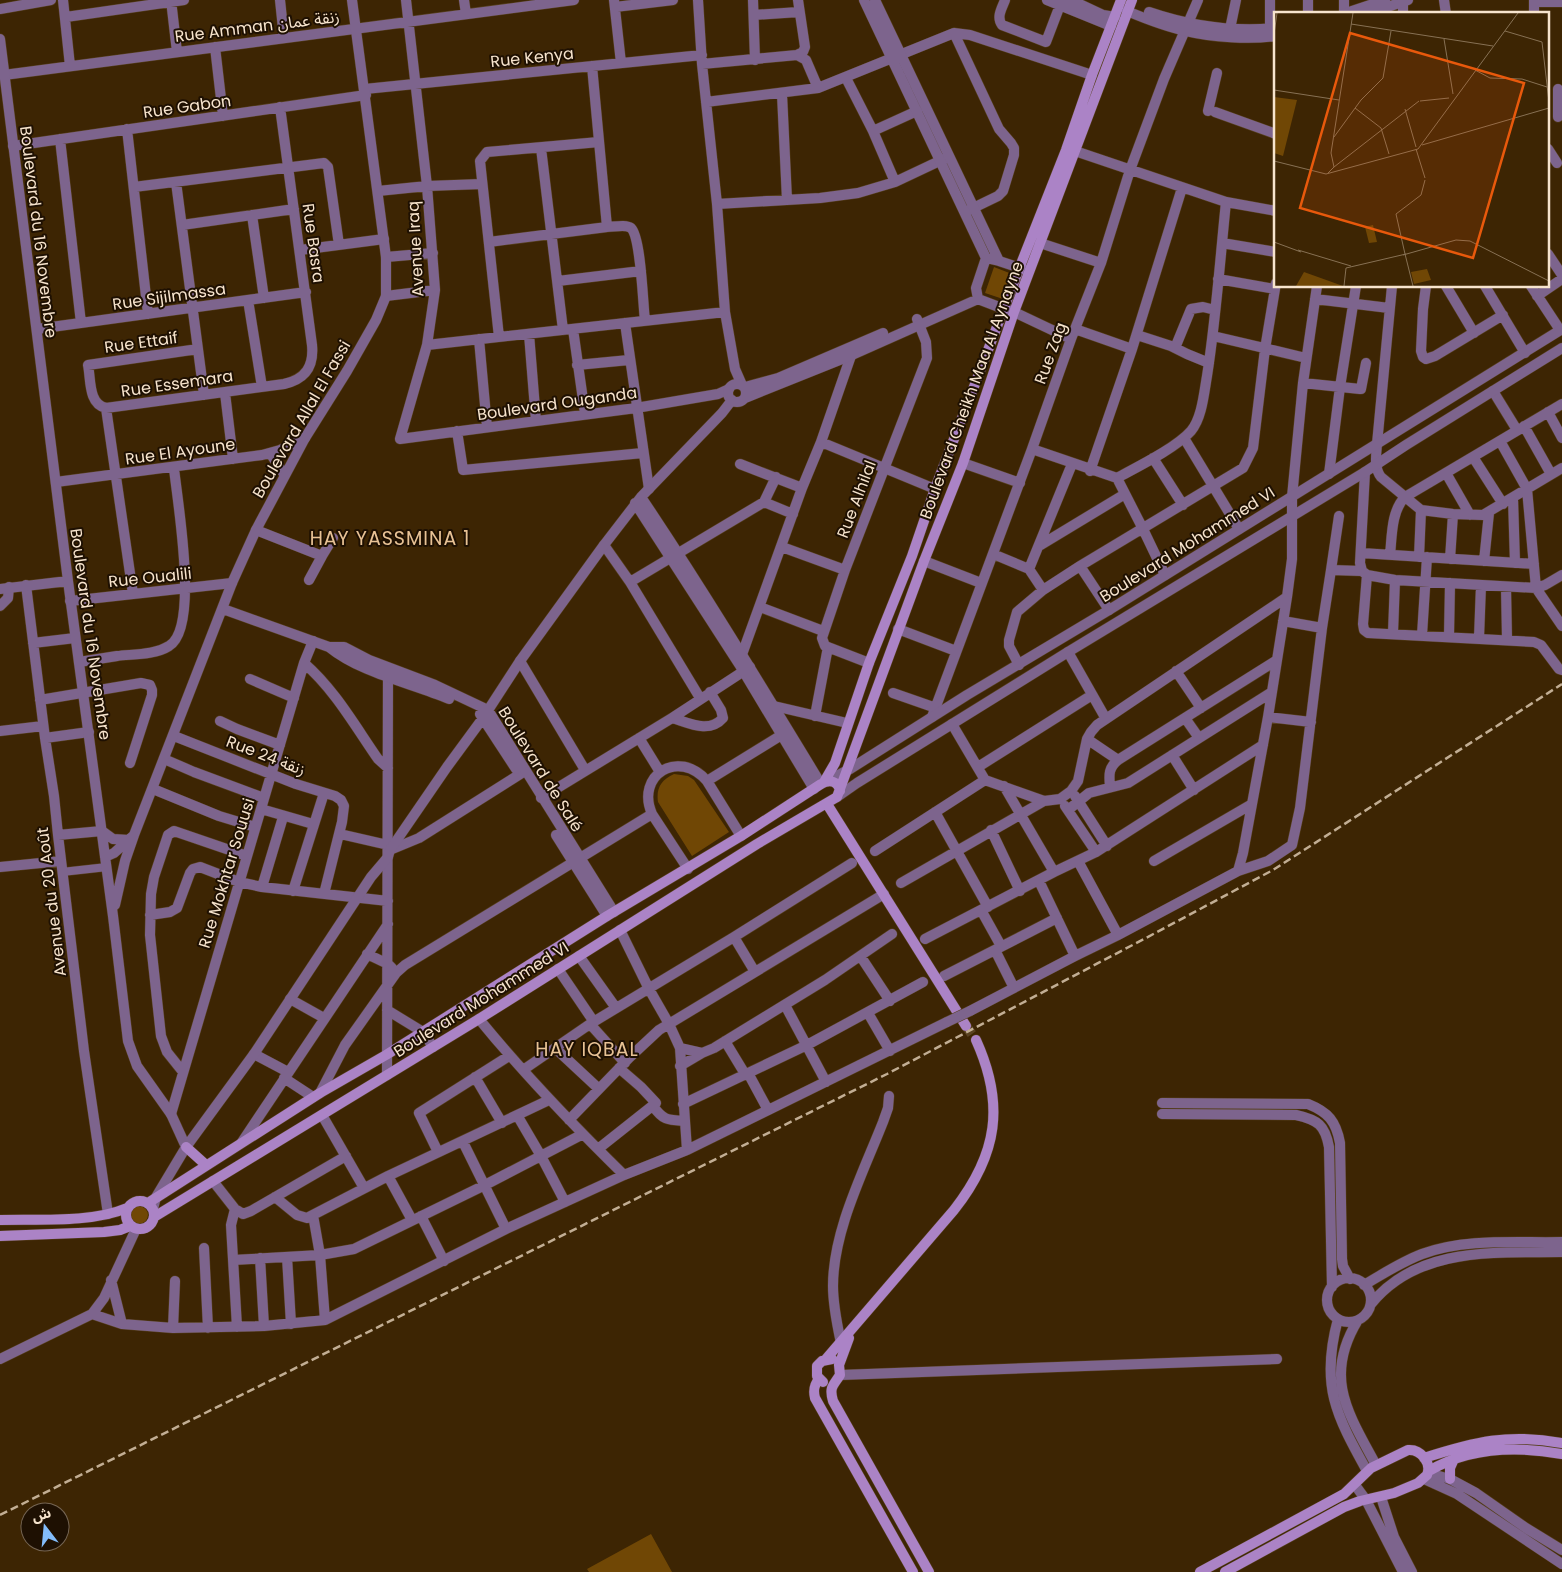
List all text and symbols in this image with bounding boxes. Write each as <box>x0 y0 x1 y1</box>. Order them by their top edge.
street label: Rue Amman زنقة عمان <box>173 5 341 48</box>
inset map <box>1274 12 1550 288</box>
street label: Rue Kenya <box>489 42 575 73</box>
street label: Rue Gabon <box>142 89 233 124</box>
street label: Boulevard du 16 Novembre <box>14 125 63 339</box>
street label: Avenue Iraq <box>402 200 429 297</box>
street label: Rue Basra <box>297 202 330 284</box>
street label: Boulevard Cheikh Maa Al Aynayne <box>914 258 1029 522</box>
street label: Rue Sijilmassa <box>111 277 227 316</box>
street label: Rue Zag <box>1029 319 1072 387</box>
street label: Rue Ettaif <box>103 326 179 359</box>
street label: Boulevard Allal El Fassi <box>247 336 356 502</box>
street label: Rue Essemara <box>119 364 235 403</box>
street label: Boulevard Ouganda <box>476 381 639 426</box>
street label: Rue El Ayoune <box>124 432 237 471</box>
street label: Rue Alhilal <box>831 457 882 541</box>
street label: Boulevard Mohammed VI <box>1095 481 1279 608</box>
district label: HAY YASSMINA 1 <box>310 525 470 552</box>
street label: Boulevard du 16 Novembre <box>64 527 117 741</box>
street label: Rue Oualili <box>107 562 193 593</box>
street label: Boulevard de Salé <box>493 702 589 837</box>
street label: Rue 24 زنقة <box>223 730 309 781</box>
street label: Rue Mokhtar Souusi <box>193 795 260 951</box>
street label: Avenue du 20 Août <box>31 826 72 978</box>
street label: Boulevard Mohammed VI <box>389 936 573 1063</box>
district label: HAY IQBAL <box>535 1036 639 1063</box>
north arrow <box>20 1502 70 1552</box>
text: ش <box>29 1502 53 1527</box>

